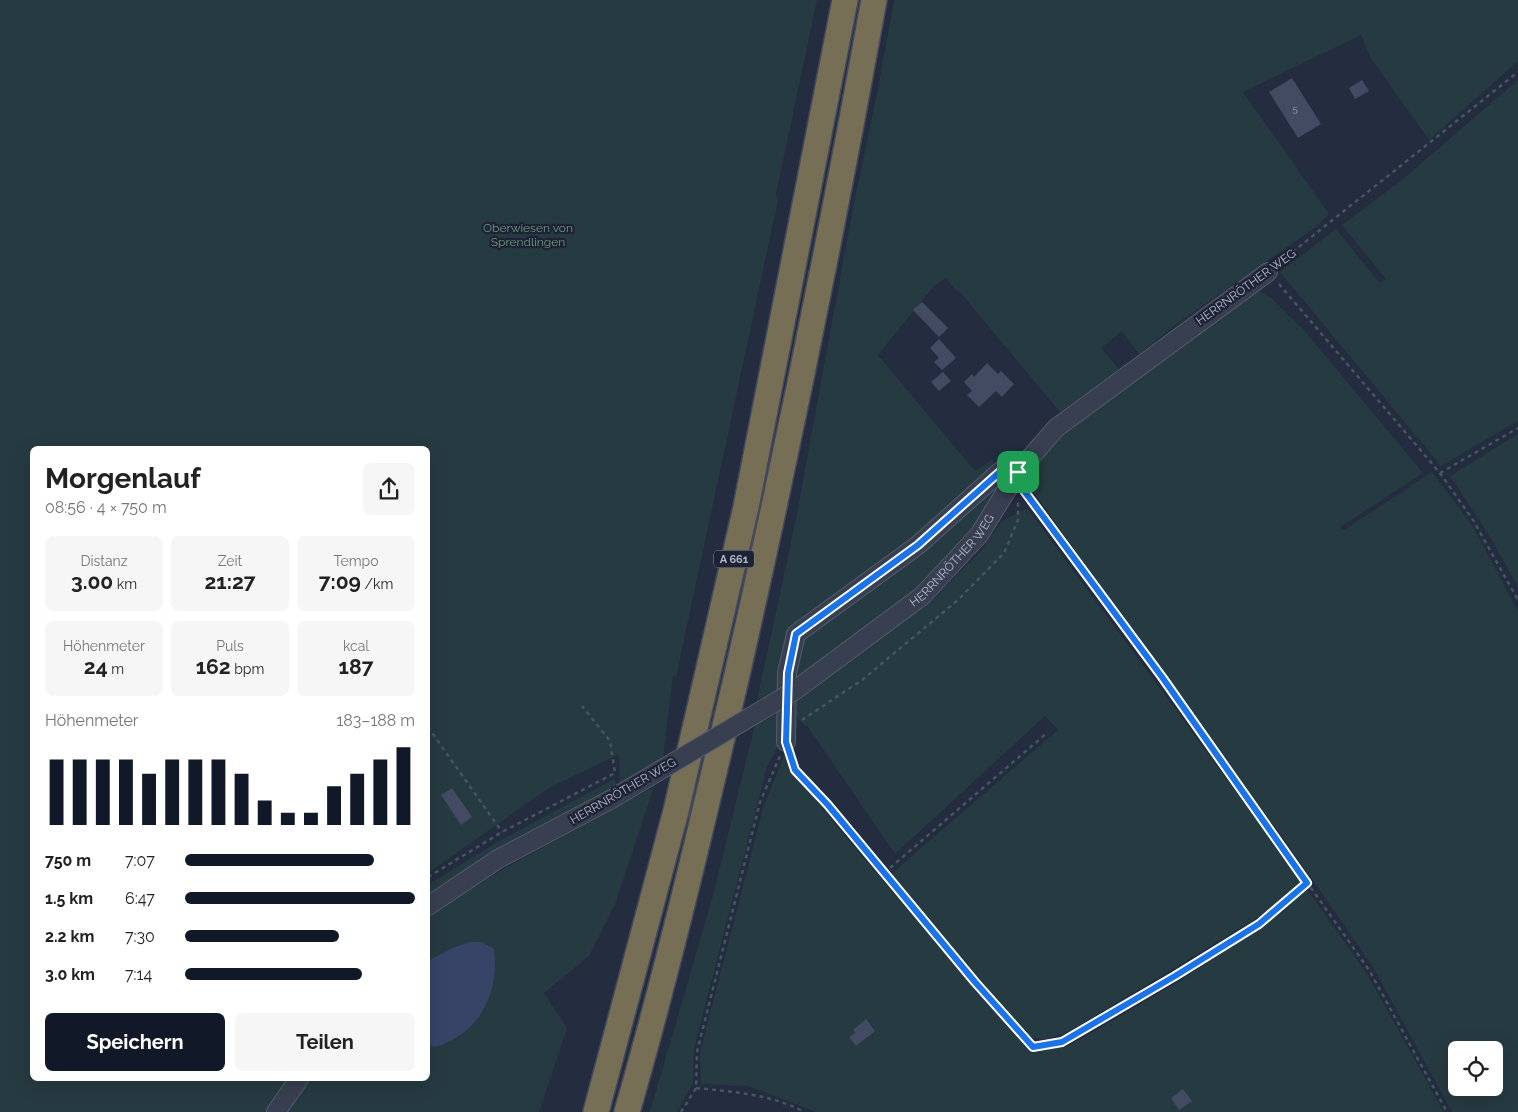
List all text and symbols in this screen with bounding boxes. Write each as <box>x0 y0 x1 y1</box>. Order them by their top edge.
house number: 5 <box>1292 103 1298 114</box>
park label: Oberwiesen von Sprendlingen <box>483 221 573 249</box>
street label: HERRNRÖTHER WEG <box>1193 246 1299 328</box>
pin <box>997 451 1039 493</box>
icon: arrive <box>1004 458 1032 486</box>
text: Morgenlauf <box>45 462 201 495</box>
button: share <box>363 463 415 515</box>
text: 08:56 · 4 × 750 m <box>45 498 167 517</box>
street label: HERRNRÖTHER WEG <box>907 512 997 610</box>
road number: A 661 <box>714 550 754 568</box>
text: Distanz <box>80 553 128 569</box>
text: Zeit <box>218 553 242 569</box>
text: Tempo <box>333 553 379 569</box>
text: 3.00 <box>71 569 113 594</box>
text: 21:27 <box>204 569 256 594</box>
text: 7:09 <box>319 569 361 594</box>
text: km <box>113 576 137 592</box>
text: /km <box>361 576 393 592</box>
text: Höhenmeter <box>63 638 145 654</box>
text: Puls <box>216 638 244 654</box>
text: kcal <box>343 638 369 654</box>
text: 24 <box>84 654 108 679</box>
text: 162 <box>196 654 231 679</box>
text: 187 <box>339 654 373 679</box>
text: m <box>108 661 124 677</box>
text: bpm <box>231 661 264 677</box>
text: Höhenmeter <box>45 711 139 730</box>
text: 183–188 m <box>336 711 415 730</box>
street label: HERRNRÖTHER WEG <box>568 755 678 827</box>
text: 750 m <box>45 851 91 870</box>
text: 7:07 <box>125 851 155 870</box>
text: 1.5 km <box>45 889 93 908</box>
text: 6:47 <box>125 889 155 908</box>
text: 2.2 km <box>45 927 94 946</box>
text: 7:30 <box>125 927 155 946</box>
text: 3.0 km <box>45 965 95 984</box>
text: 7:14 <box>125 965 152 984</box>
button: Speichern <box>45 1013 225 1071</box>
button: Teilen <box>235 1013 415 1071</box>
map controls <box>1448 1041 1503 1096</box>
button: locate <box>1448 1041 1503 1096</box>

